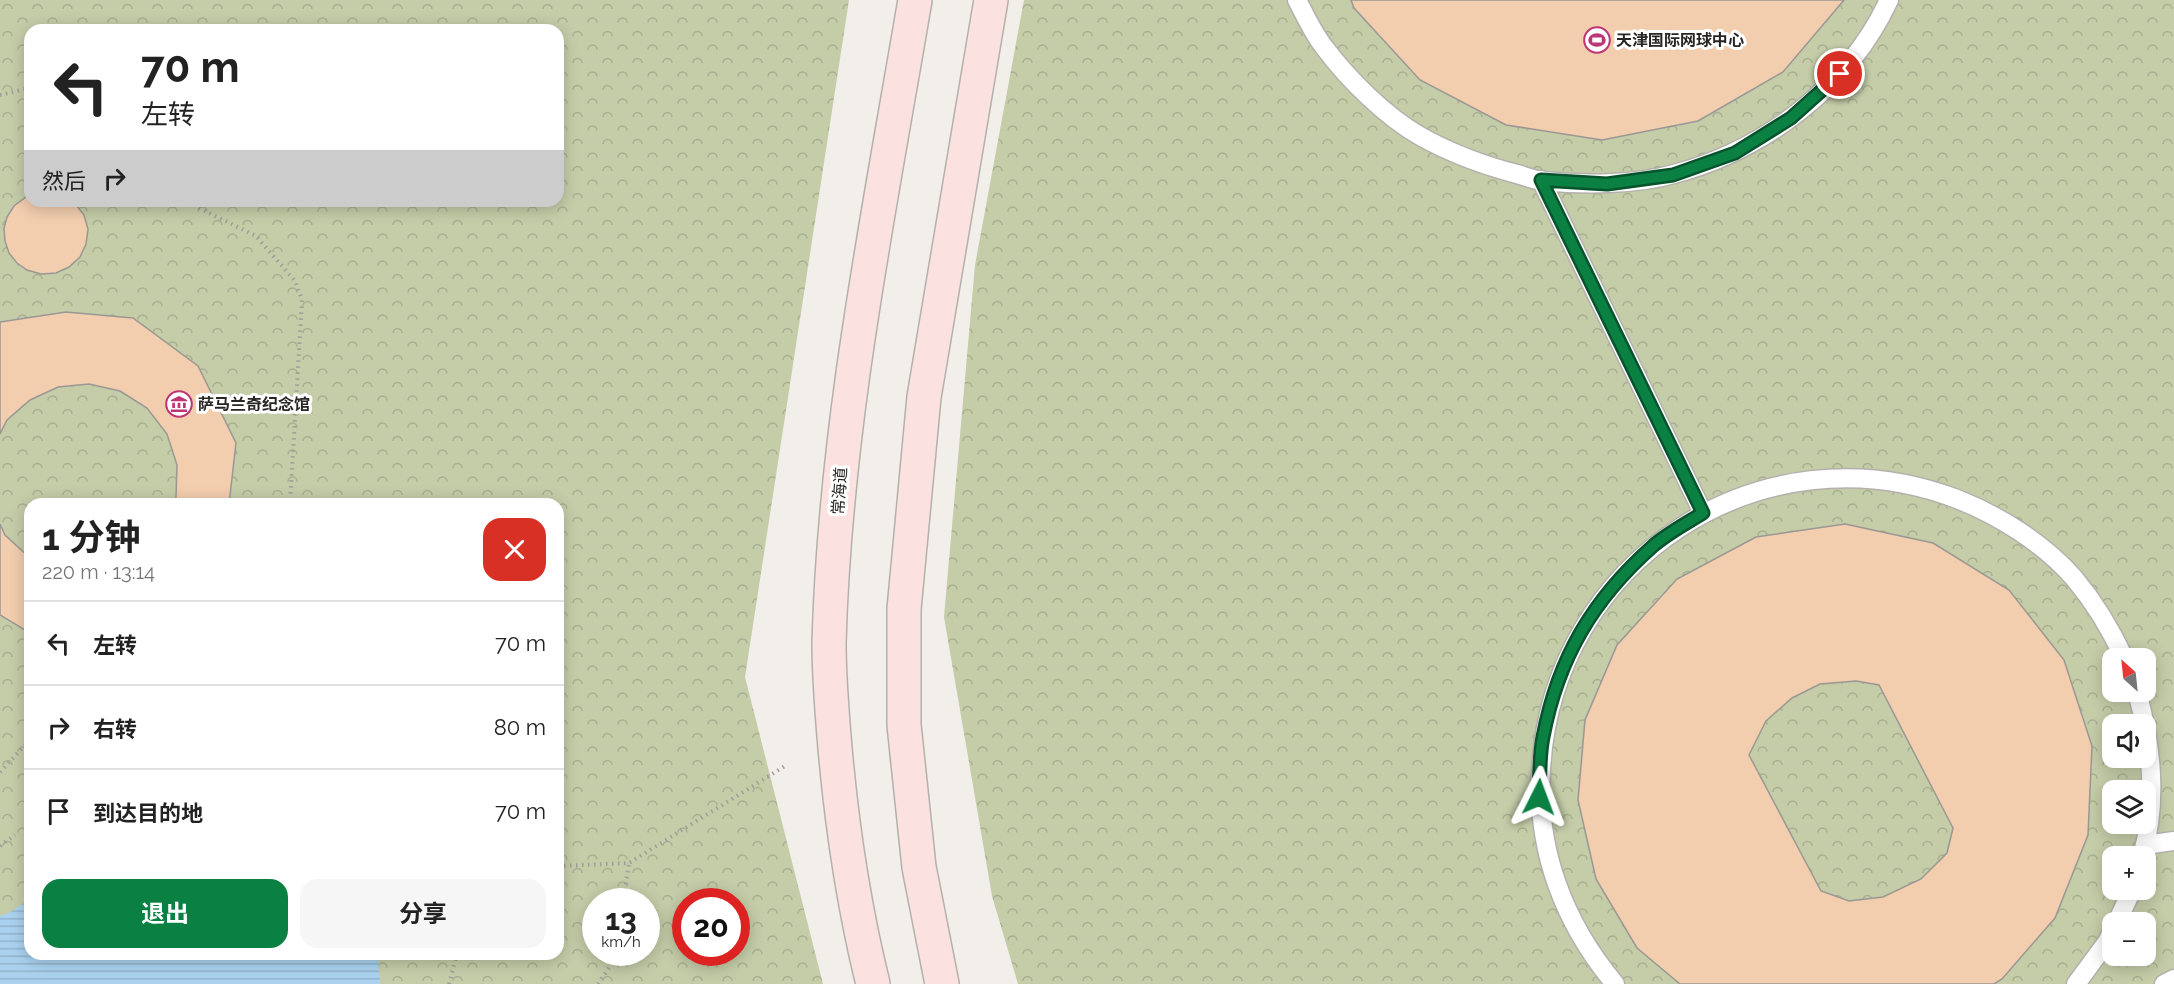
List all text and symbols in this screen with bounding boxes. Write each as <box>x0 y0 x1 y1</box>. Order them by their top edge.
sports icon: 天津国际网球中心 <box>1582 25 1612 55</box>
place label: 天津国际网球中心 <box>1616 31 1744 50</box>
text: 70 m <box>141 43 240 92</box>
icon: left <box>42 48 120 126</box>
pin <box>1814 48 1865 99</box>
icon: arrive <box>1823 57 1856 90</box>
text: 左转 <box>141 99 195 130</box>
icon: right <box>98 162 131 195</box>
text: 然后 <box>42 168 86 194</box>
museum icon: 萨马兰奇纪念馆 <box>164 389 194 419</box>
place label: 萨马兰奇纪念馆 <box>198 395 310 414</box>
street label: 常海道 <box>828 466 851 516</box>
text: 1 分钟 <box>42 516 140 558</box>
button: close <box>483 518 546 581</box>
text: 220 m · 13:14 <box>42 560 155 584</box>
icon: left <box>42 627 75 660</box>
text: 70 m <box>495 630 546 656</box>
text: 左转 <box>93 632 137 658</box>
north arrow <box>2102 648 2156 702</box>
map controls <box>2102 648 2156 966</box>
icon: right <box>42 711 75 744</box>
text: 80 m <box>494 714 546 740</box>
button: sound <box>2102 714 2156 768</box>
text: 右转 <box>93 716 137 742</box>
position arrow <box>1507 765 1571 829</box>
button: layers <box>2102 780 2156 834</box>
icon: arrive <box>42 795 75 828</box>
text: 70 m <box>495 798 546 824</box>
text: 到达目的地 <box>93 800 203 826</box>
button: + <box>2102 846 2156 900</box>
button: 退出 <box>42 879 288 948</box>
button: 分享 <box>300 879 546 948</box>
speed limit sign: 20 <box>672 888 750 966</box>
text: 13 <box>605 902 637 937</box>
button: − <box>2102 912 2156 966</box>
text: km/h <box>601 933 641 951</box>

